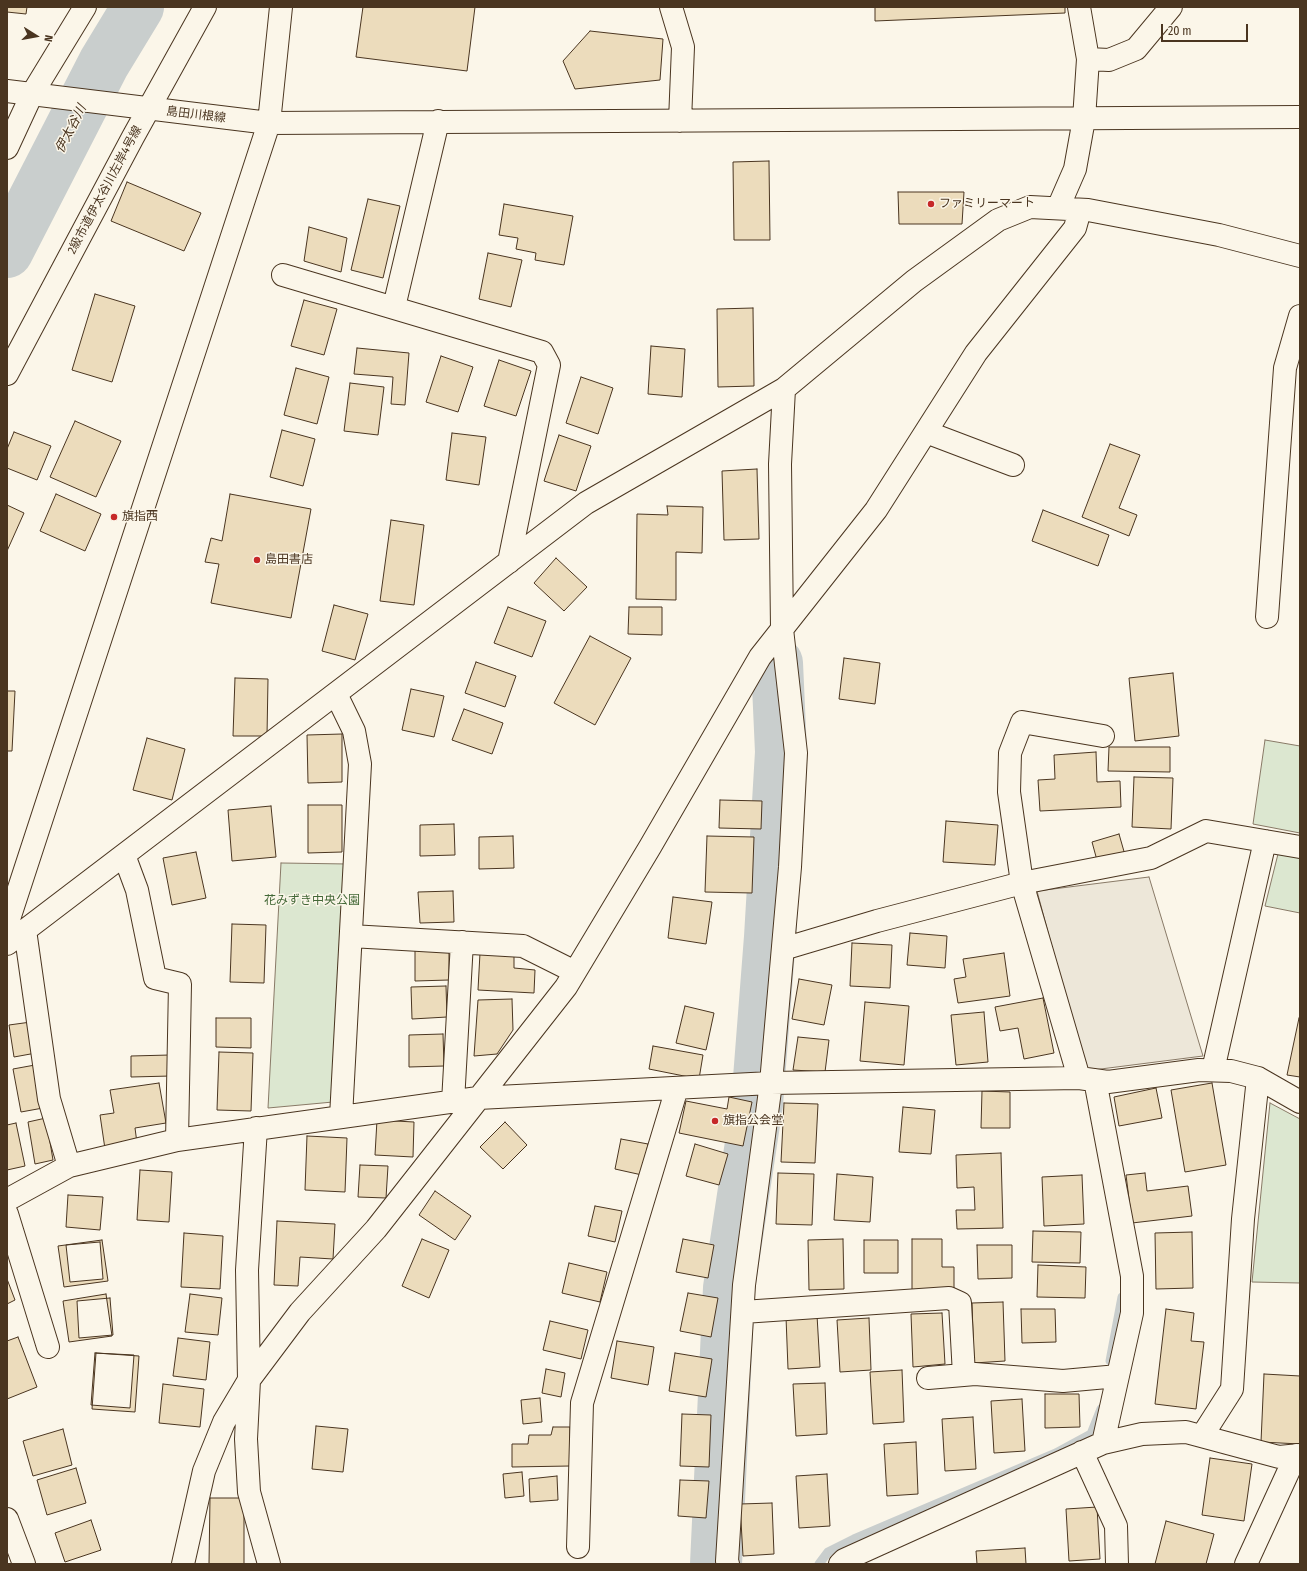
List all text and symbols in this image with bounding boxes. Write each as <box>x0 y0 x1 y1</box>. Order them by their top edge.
north arrow <box>16 16 56 56</box>
scale bar <box>1163 16 1250 42</box>
text: 20 m <box>1168 24 1192 38</box>
text: N <box>41 34 55 43</box>
water label: 伊太谷川 <box>52 102 90 156</box>
street label: 島田川根線 <box>165 104 227 126</box>
street label: 2級市道伊太谷川左岸4号線 <box>65 123 145 257</box>
place label: ファミリーマート <box>939 197 1035 211</box>
marker: ファミリーマート <box>926 199 936 209</box>
place label: 旗指西 <box>122 510 158 524</box>
marker: 旗指西 <box>109 512 119 522</box>
place label: 島田書店 <box>265 553 313 567</box>
marker: 島田書店 <box>252 555 262 565</box>
park label: 花みずき中央公園 <box>264 894 360 908</box>
place label: 旗指公会堂 <box>723 1114 783 1128</box>
marker: 旗指公会堂 <box>710 1116 720 1126</box>

